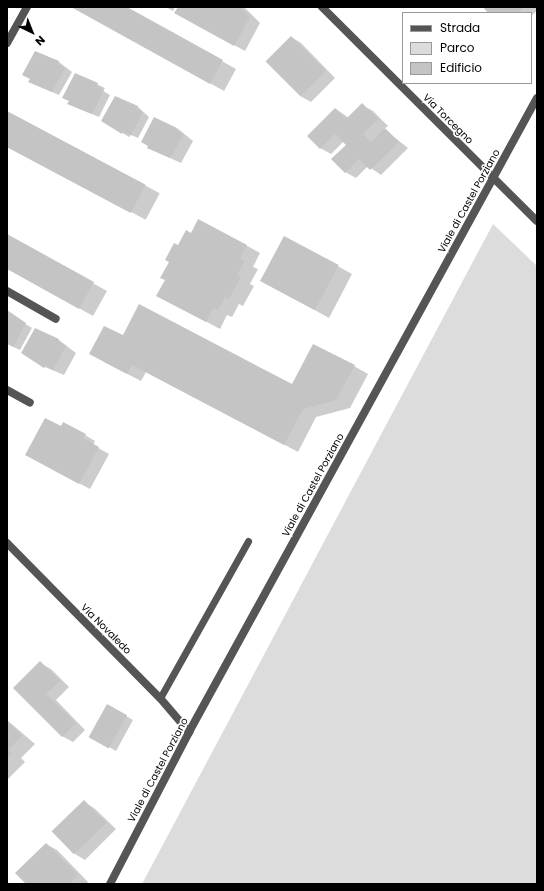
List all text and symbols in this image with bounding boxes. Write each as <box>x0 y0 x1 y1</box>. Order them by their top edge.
north arrow <box>12 12 52 52</box>
legend <box>402 12 532 84</box>
text: Strada <box>440 19 480 36</box>
text: N <box>32 32 49 49</box>
text: Parco <box>440 39 475 56</box>
text: Edificio <box>440 59 482 76</box>
street label: Via Torcegno <box>420 91 476 147</box>
street label: Viale di Castel Porziano <box>436 147 502 255</box>
street label: Viale di Castel Porziano <box>280 431 346 539</box>
street label: Via Novaledo <box>78 601 134 657</box>
street label: Viale di Castel Porziano <box>125 716 191 824</box>

